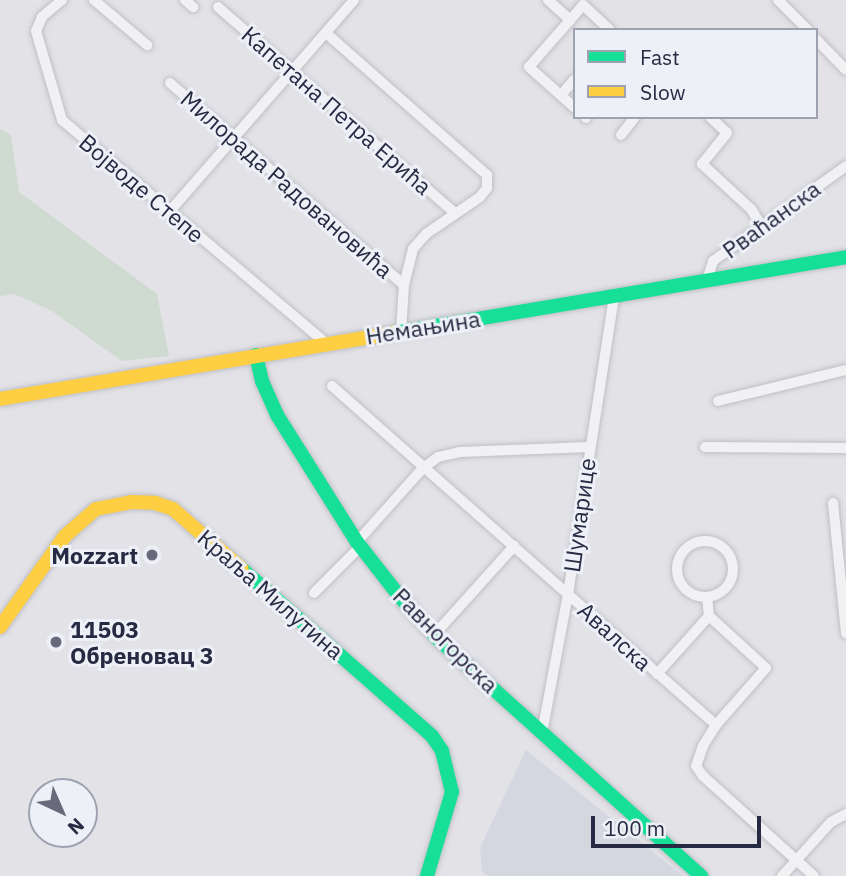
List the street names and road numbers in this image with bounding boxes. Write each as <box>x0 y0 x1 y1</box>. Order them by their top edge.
street label: Капетана Петра Ерића <box>236 20 438 200</box>
street label: Милорада Радовановића <box>175 84 399 284</box>
street label: Војводе Степе <box>74 128 210 248</box>
street label: Рваћанска <box>717 174 825 264</box>
street label: Немањина <box>364 304 482 350</box>
street label: Шумарице <box>557 456 601 574</box>
street label: Краља Милутина <box>192 523 350 665</box>
street label: Равногорска <box>388 582 504 698</box>
street label: Авалска <box>573 596 657 676</box>

